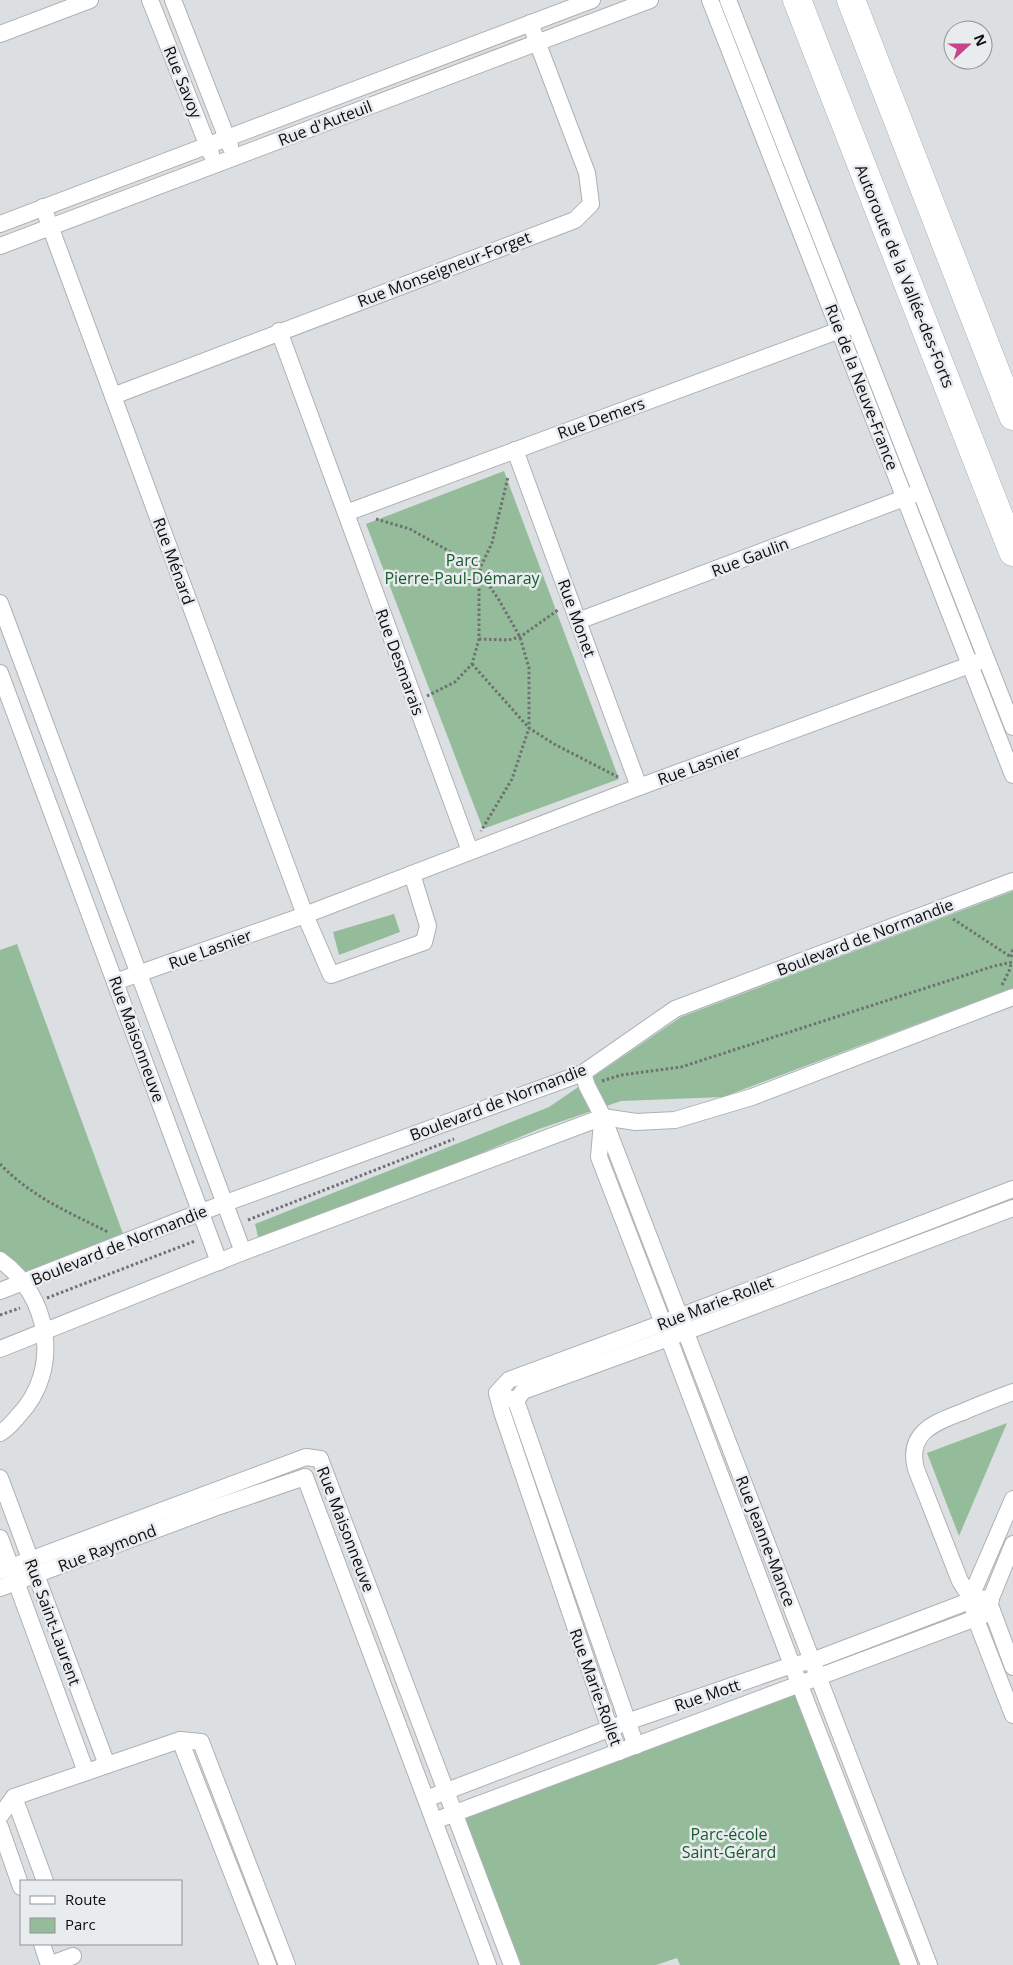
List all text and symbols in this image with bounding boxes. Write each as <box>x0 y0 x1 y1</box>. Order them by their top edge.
north arrow <box>943 20 993 70</box>
text: N <box>970 31 992 49</box>
street label: Rue Savoy <box>159 43 208 122</box>
street label: Rue d'Auteuil <box>275 95 375 151</box>
street label: Autoroute de la Vallée-des-Forts <box>850 161 960 391</box>
street label: Rue Monseigneur-Forget <box>354 226 534 312</box>
street label: Rue de la Neuve-France <box>820 301 904 473</box>
street label: Rue Demers <box>554 392 648 444</box>
street label: Rue Ménard <box>148 514 200 608</box>
street label: Rue Gaulin <box>708 532 792 582</box>
park label: Parc Pierre-Paul-Démaray <box>384 549 541 589</box>
street label: Rue Monet <box>553 576 601 660</box>
street label: Rue Desmarais <box>371 606 429 718</box>
street label: Rue Lasnier <box>654 740 744 790</box>
street label: Boulevard de Normandie <box>773 893 957 981</box>
street label: Rue Lasnier <box>165 924 255 974</box>
street label: Rue Maisonneuve <box>104 973 170 1105</box>
street label: Boulevard de Normandie <box>406 1058 590 1146</box>
street label: Boulevard de Normandie <box>28 1200 210 1290</box>
street label: Rue Marie-Rollet <box>654 1271 777 1335</box>
street label: Rue Maisonneuve <box>312 1463 380 1595</box>
street label: Rue Jeanne-Mance <box>731 1472 801 1610</box>
street label: Rue Raymond <box>55 1519 159 1577</box>
street label: Rue Saint-Laurent <box>20 1556 86 1689</box>
street label: Rue Marie-Rollet <box>565 1625 627 1749</box>
street label: Rue Mott <box>671 1673 743 1717</box>
park label: Parc-école Saint-Gérard <box>682 1823 776 1863</box>
legend <box>20 1880 182 1945</box>
text: Route <box>65 1889 106 1909</box>
text: Parc <box>65 1914 96 1934</box>

